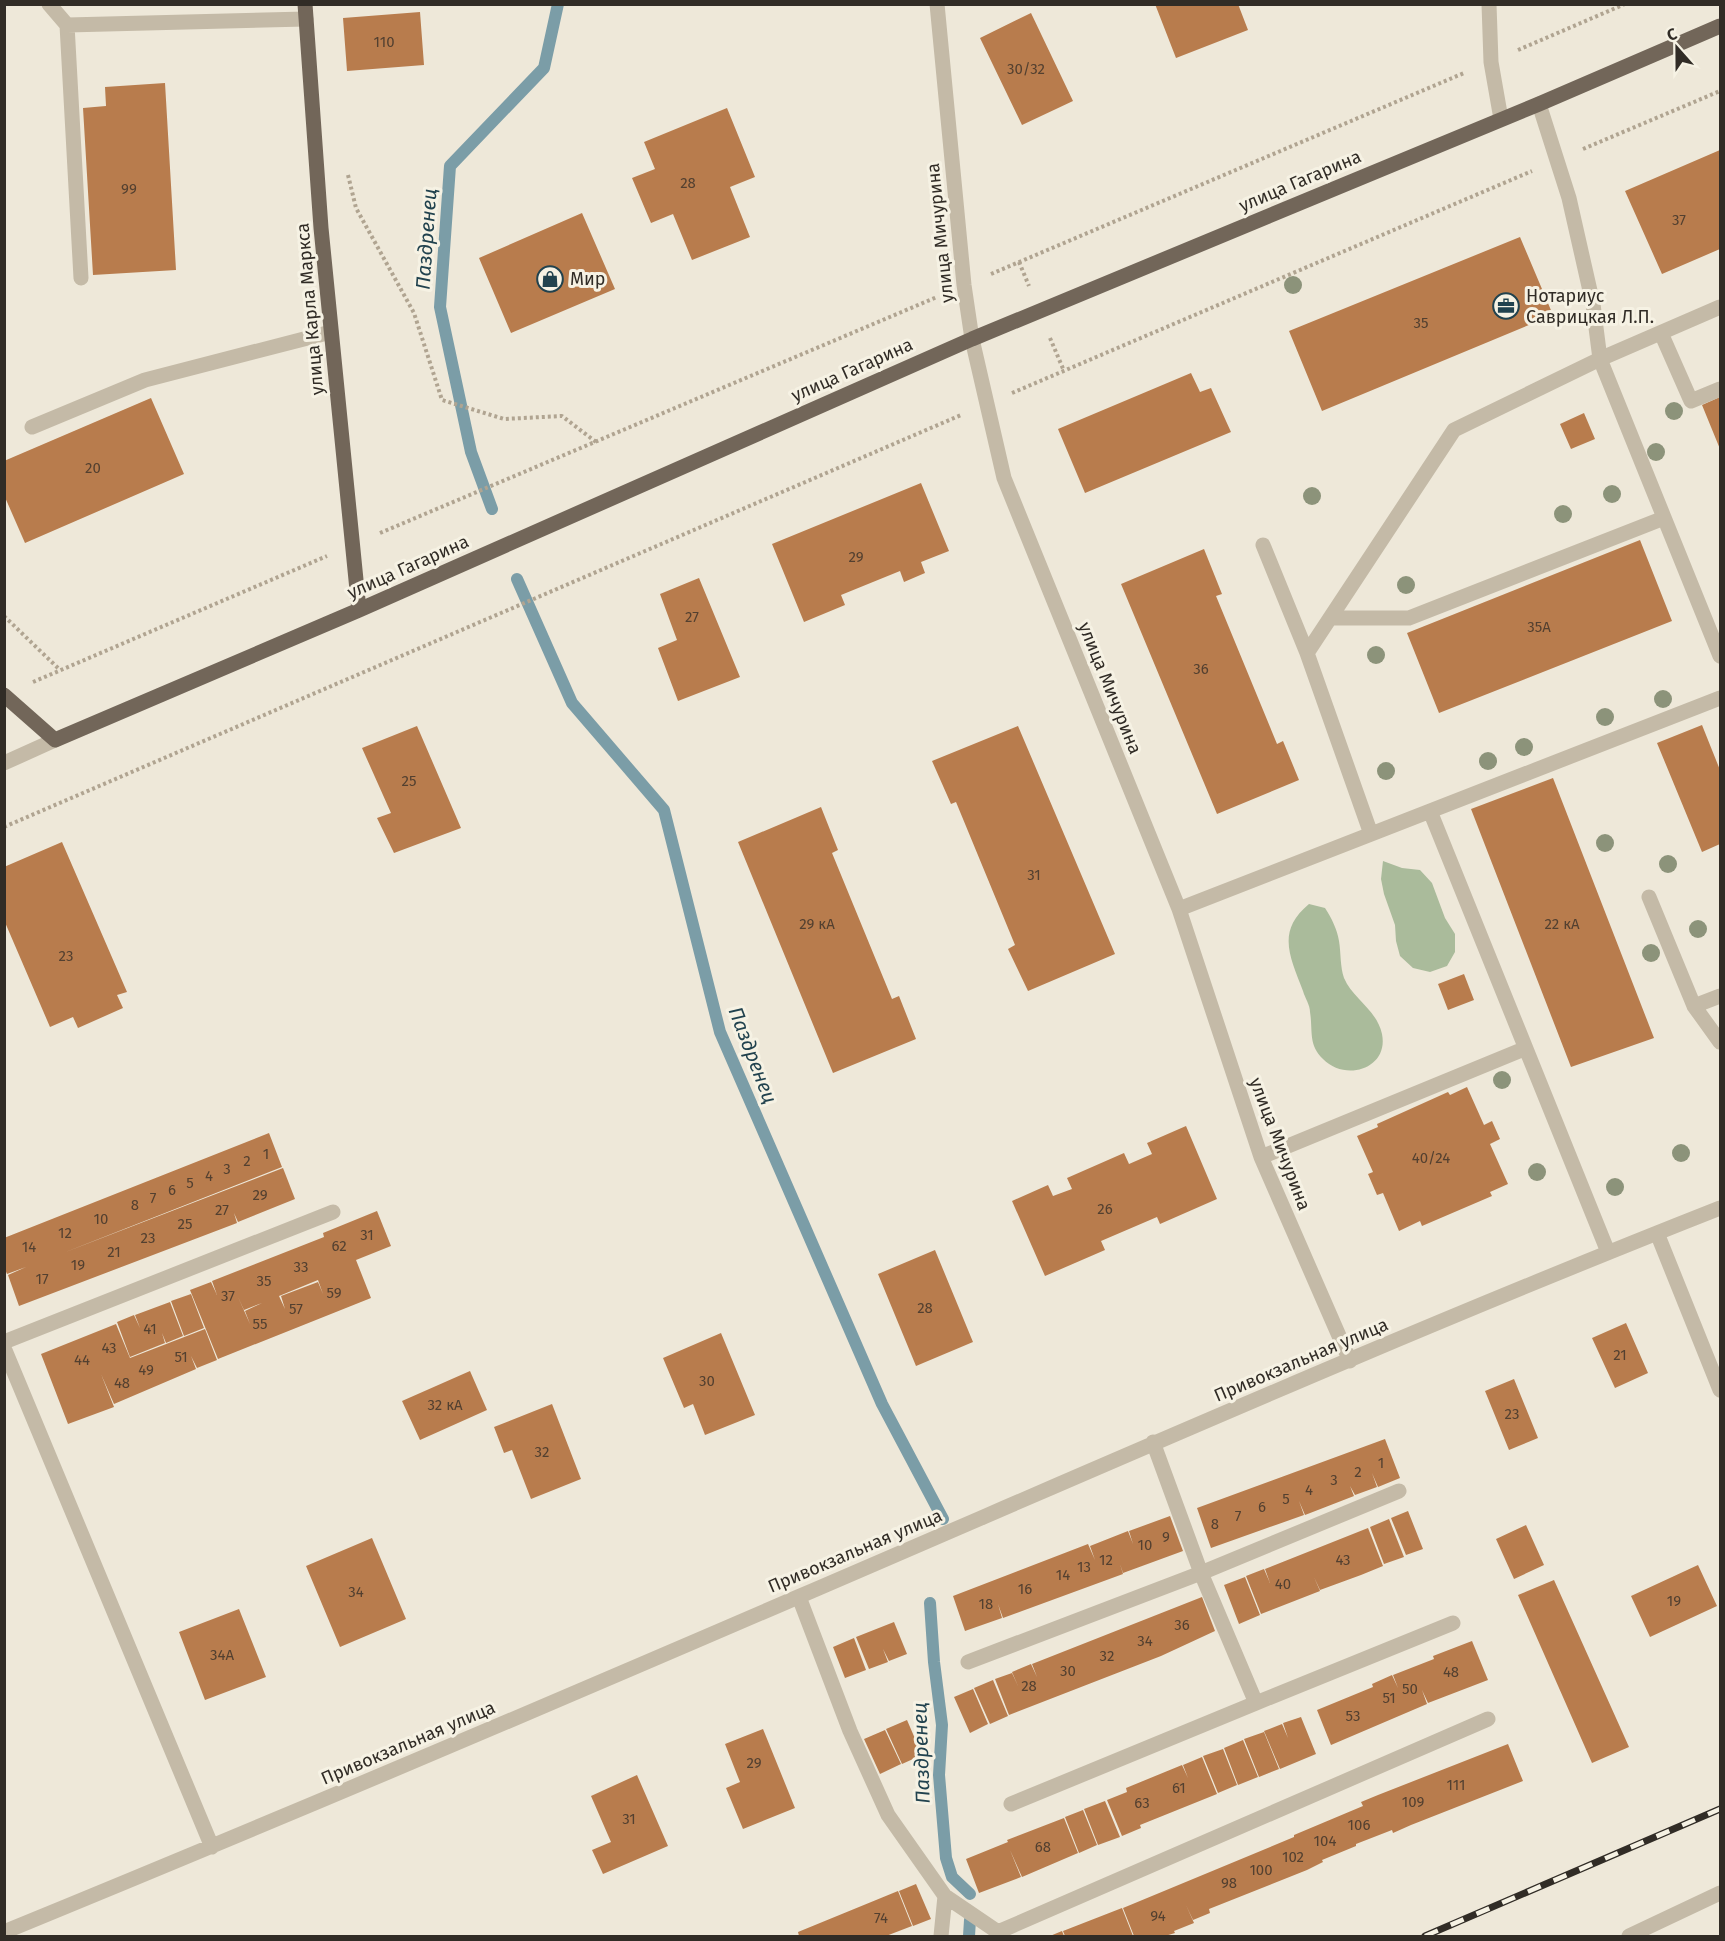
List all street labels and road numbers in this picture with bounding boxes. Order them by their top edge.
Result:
street label: улица Гагарина [1235,145,1365,217]
street label: улица Мичурина [922,162,958,304]
street label: улица Карла Маркса [292,222,328,396]
street label: улица Гагарина [788,333,916,407]
street label: улица Гагарина [344,530,472,604]
street label: улица Мичурина [1073,619,1147,757]
street label: улица Мичурина [1245,1074,1315,1214]
street label: Привокзальная улица [1211,1313,1391,1407]
street label: Привокзальная улица [765,1504,945,1598]
street label: Привокзальная улица [318,1696,498,1790]

